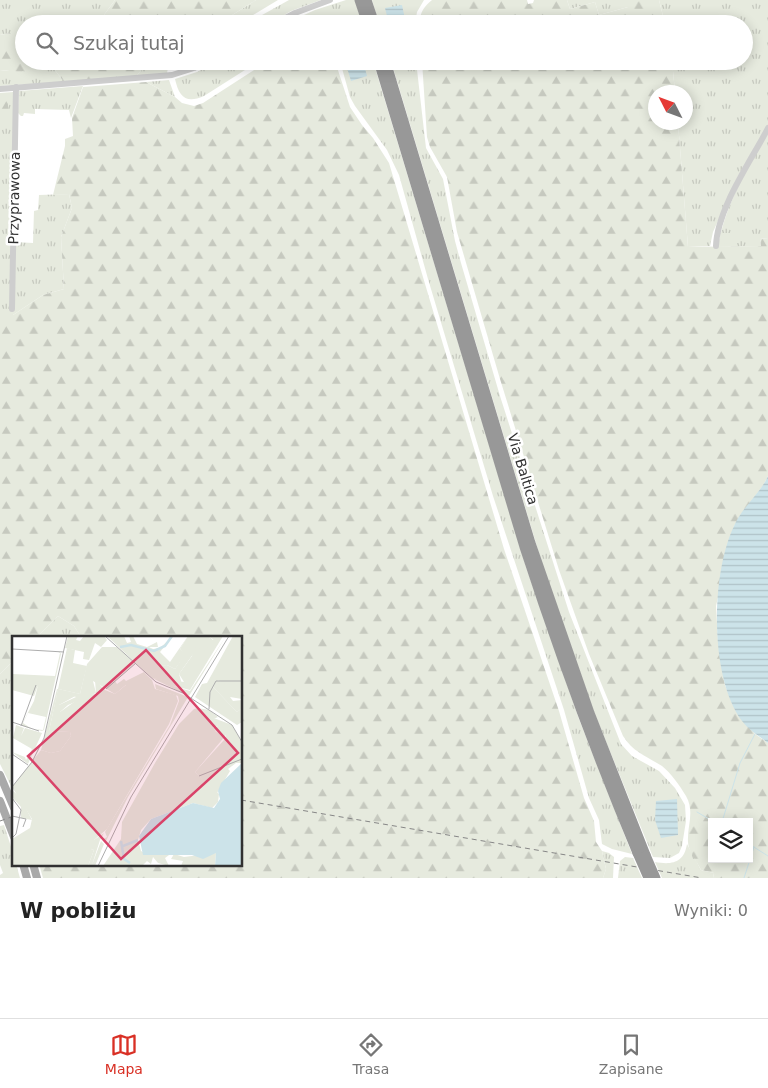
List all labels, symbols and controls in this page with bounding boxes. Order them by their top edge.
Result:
search box [15,15,753,70]
icon: search [33,29,61,57]
text: Szukaj tutaj [73,32,185,54]
north arrow [648,85,693,130]
street label: Przyprawowa [5,151,23,245]
street label: Via Baltica [505,431,541,507]
inset map [12,636,242,866]
map controls [708,818,753,863]
button: layers [708,818,753,863]
text: W pobliżu [20,899,137,923]
text: Wyniki: 0 [674,901,748,920]
tab: Mapa [105,1031,143,1077]
tab: Trasa [353,1031,389,1077]
tab: Zapisane [599,1031,663,1077]

